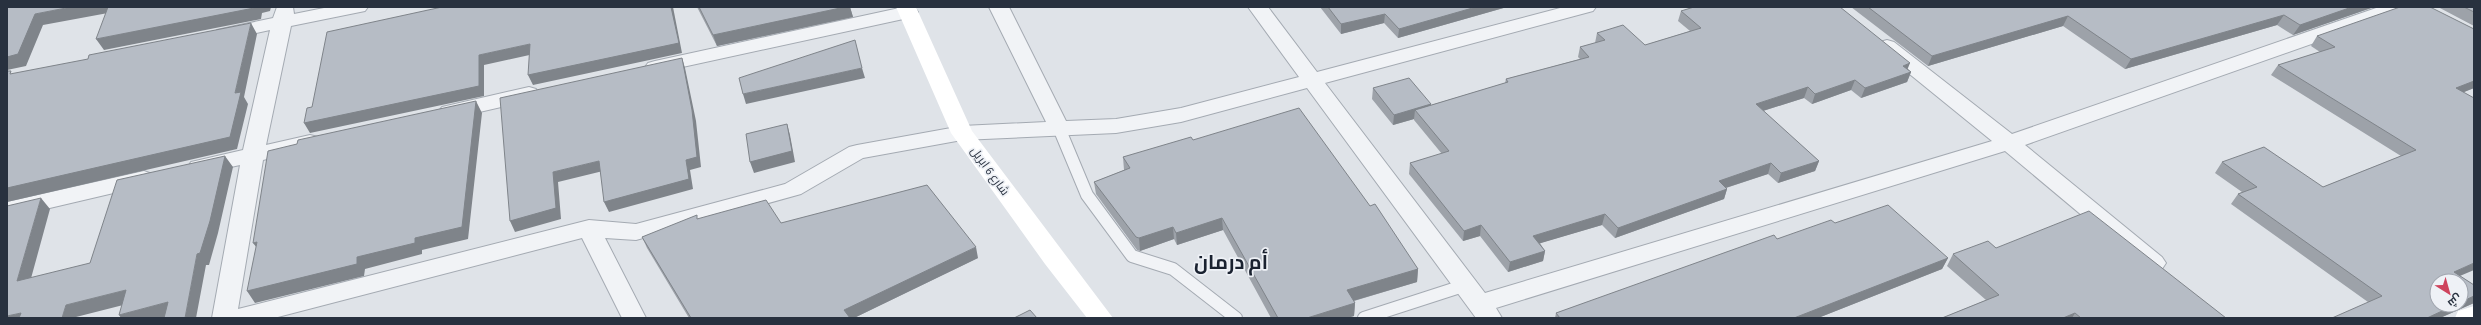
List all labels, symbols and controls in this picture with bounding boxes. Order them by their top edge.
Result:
street label: شارع 6 ابريل [966,143,1013,199]
district label: أم درمان [1194,248,1268,277]
north arrow [2429,273,2469,313]
text: ش [2445,290,2465,311]

